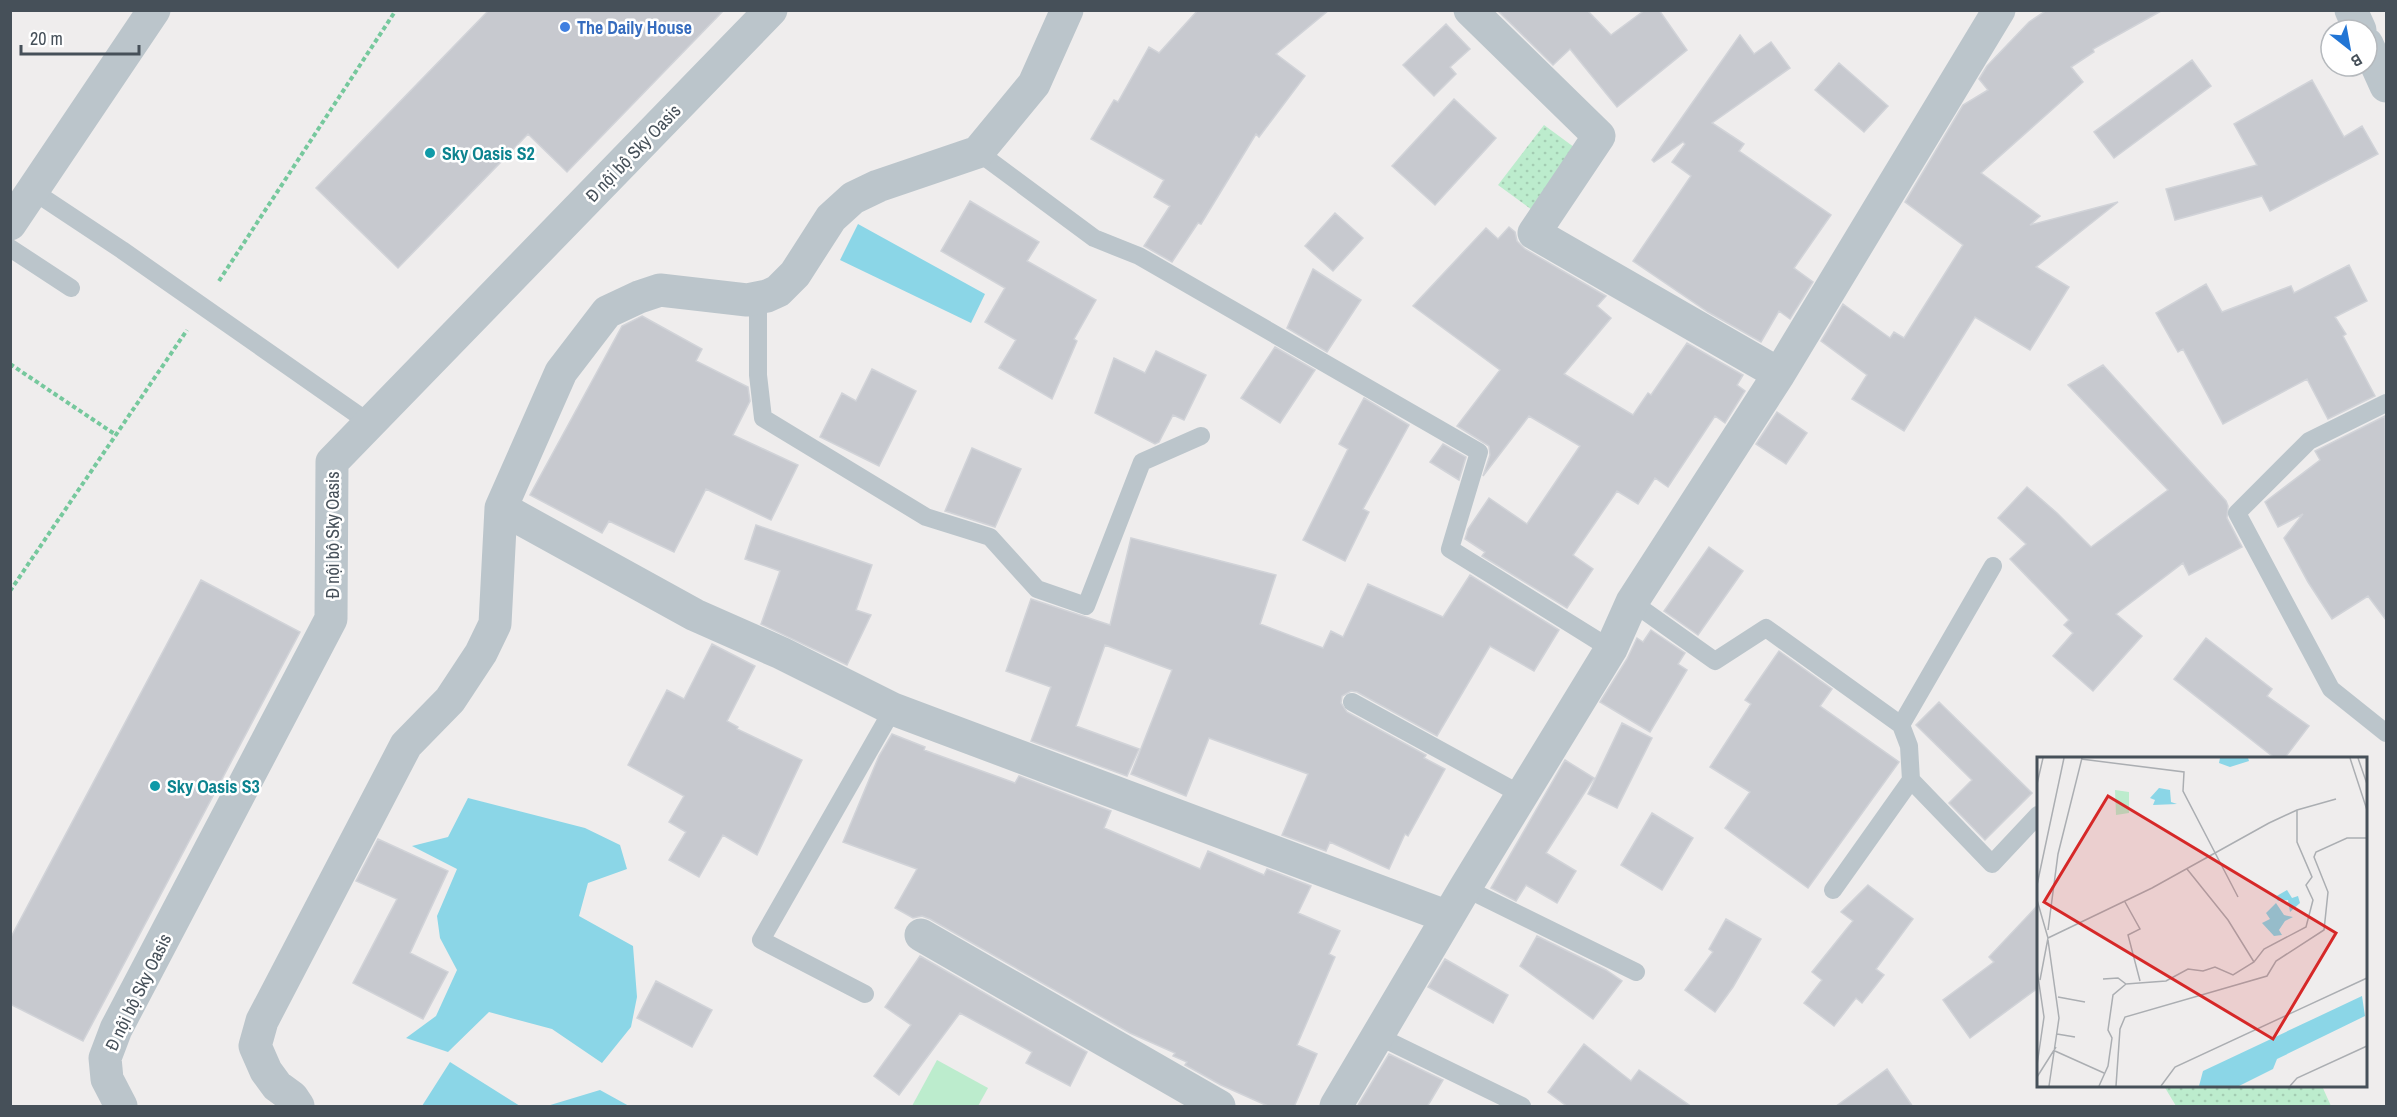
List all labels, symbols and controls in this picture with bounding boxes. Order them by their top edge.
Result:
place label: The Daily House [577,15,692,40]
scale bar [21,18,140,56]
north arrow [2319,18,2379,78]
marker: The Daily House [558,20,572,34]
text: 20 m [30,26,63,51]
text: B [2347,49,2366,73]
street label: Đ nội bộ Sky Oasis [580,99,686,207]
place label: Sky Oasis S2 [442,141,535,166]
marker: Sky Oasis S2 [423,146,437,160]
street label: Đ nội bộ Sky Oasis [320,471,345,599]
inset map [2037,757,2367,1087]
place label: Sky Oasis S3 [167,774,260,799]
marker: Sky Oasis S3 [148,779,162,793]
street label: Đ nội bộ Sky Oasis [99,929,177,1055]

